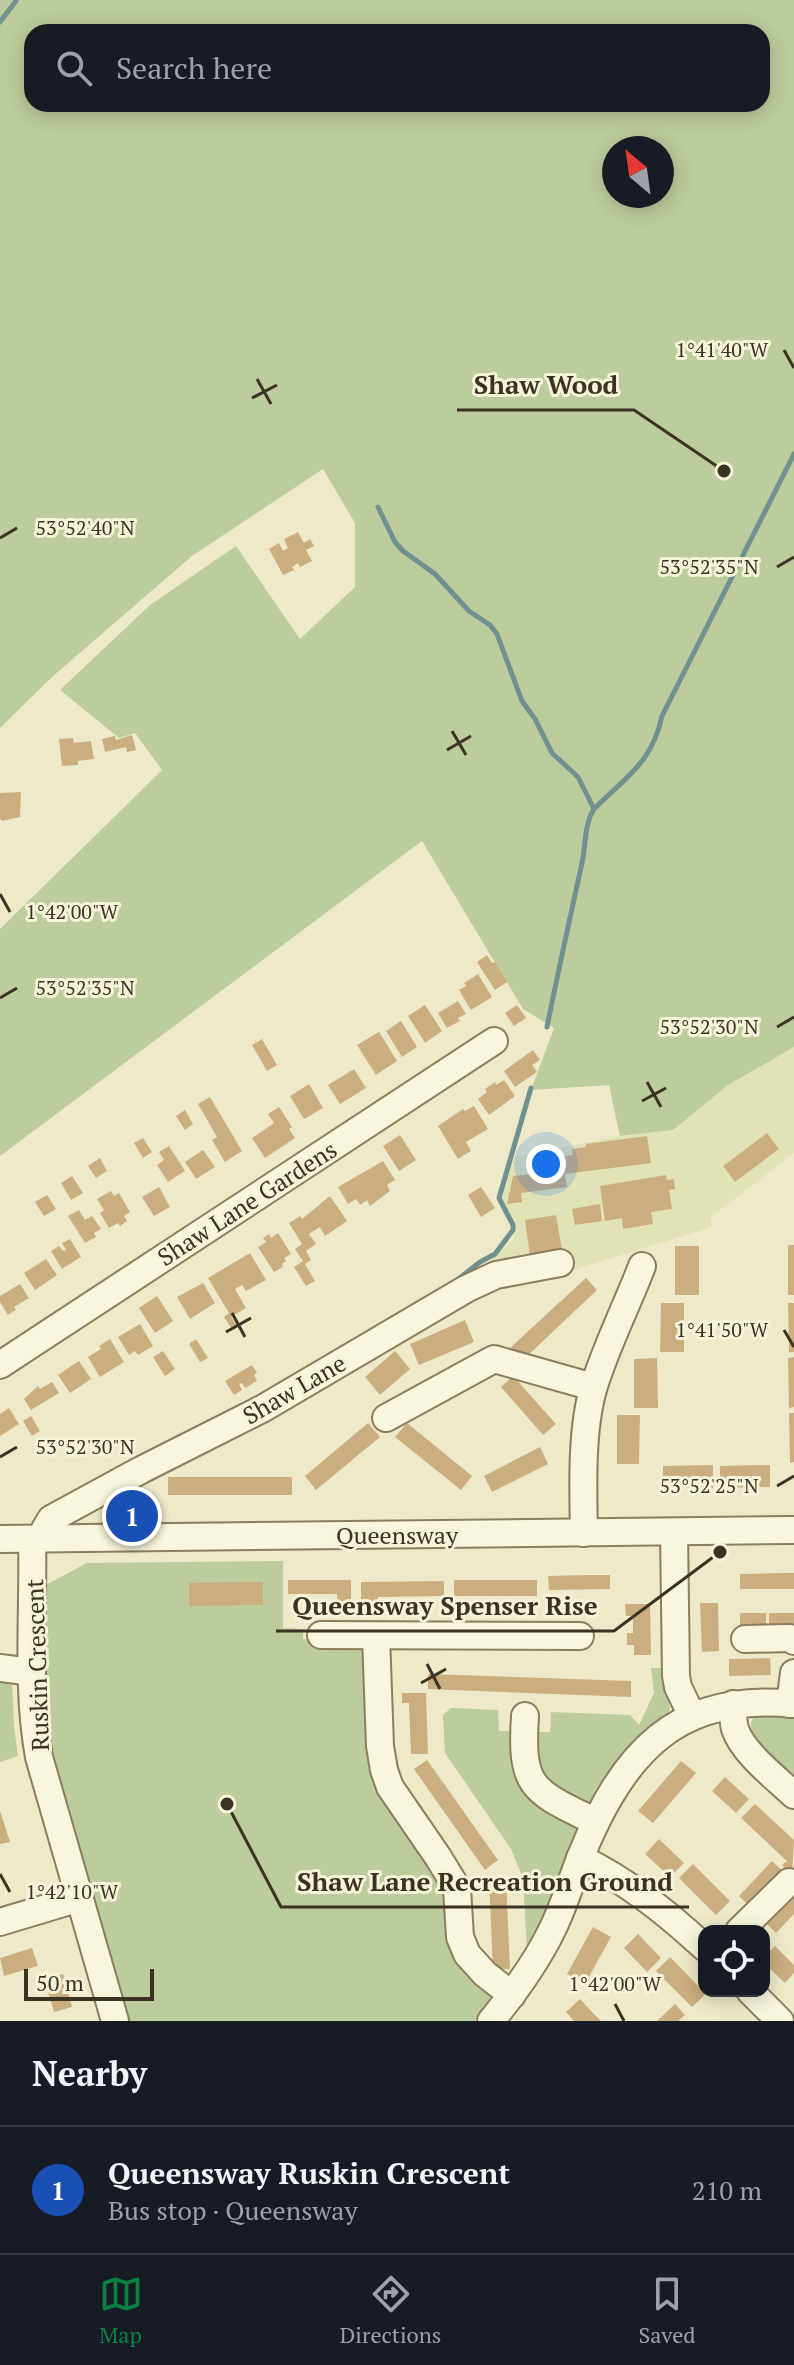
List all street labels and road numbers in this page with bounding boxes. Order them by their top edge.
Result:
street label: Shaw Lane Gardens [151,1133,343,1273]
street label: Shaw Lane [237,1347,351,1431]
street label: Queensway [336,1519,459,1551]
street label: Ruskin Crescent [18,1578,56,1752]

